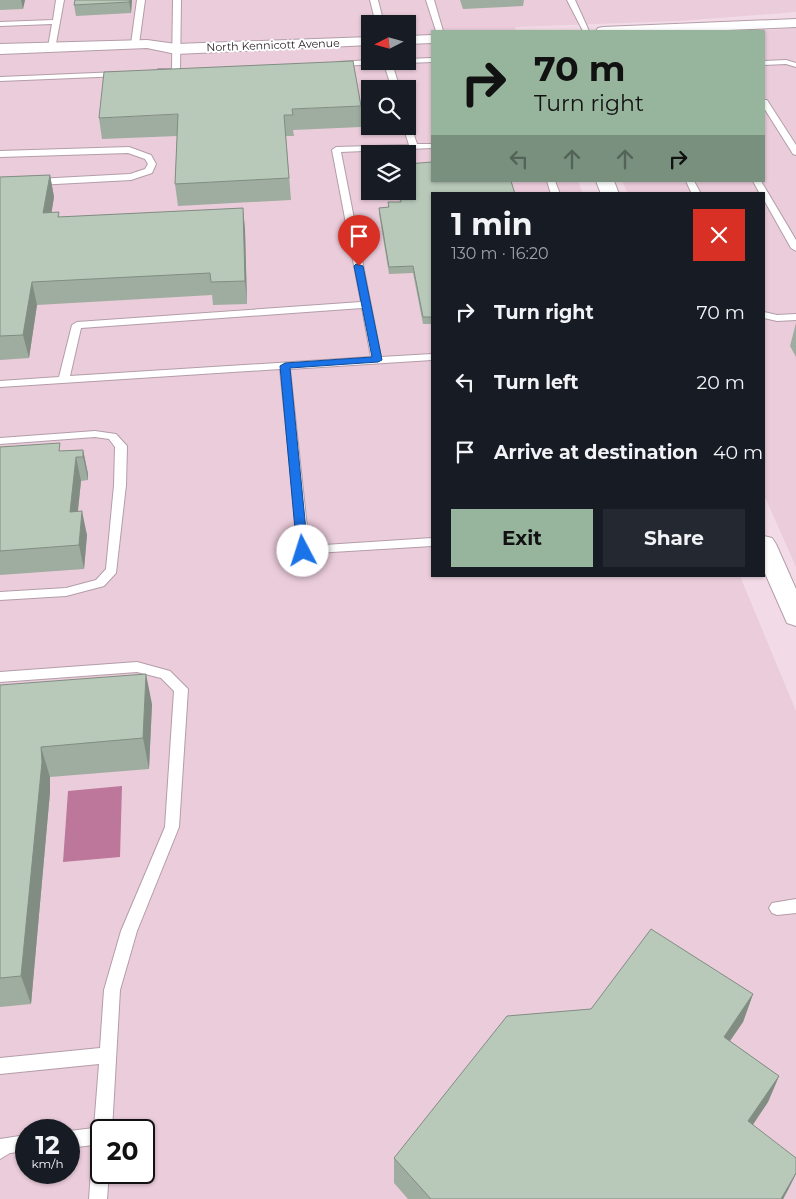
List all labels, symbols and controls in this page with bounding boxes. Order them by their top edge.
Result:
north arrow [361,15,416,70]
map controls [361,15,416,200]
street label: North Kennicott Avenue [206,36,340,54]
text: 70 m [534,47,625,90]
icon: right [451,50,516,115]
button: search [361,80,416,135]
text: Turn right [534,90,644,117]
button: layers [361,145,416,200]
icon: left [505,145,533,173]
icon: ahead [558,145,586,173]
icon: ahead [611,145,639,173]
icon: right [664,145,692,173]
text: 1 min [451,206,532,243]
button: close [693,209,745,261]
pin [338,215,380,266]
icon: arrive [345,222,373,250]
text: 130 m · 16:20 [451,244,549,263]
icon: right [451,298,479,326]
text: Turn right [494,301,594,324]
text: 70 m [696,301,745,324]
icon: left [451,368,479,396]
text: Turn left [494,371,579,394]
text: 20 m [697,371,745,394]
icon: arrive [451,438,479,466]
text: Arrive at destination [494,441,698,464]
text: 40 m [713,441,763,464]
button: Exit [451,509,593,567]
button: Share [603,509,745,567]
position arrow [276,524,328,576]
speed limit sign: 20 [90,1119,155,1184]
text: 12 [35,1130,60,1160]
text: km/h [31,1156,64,1171]

